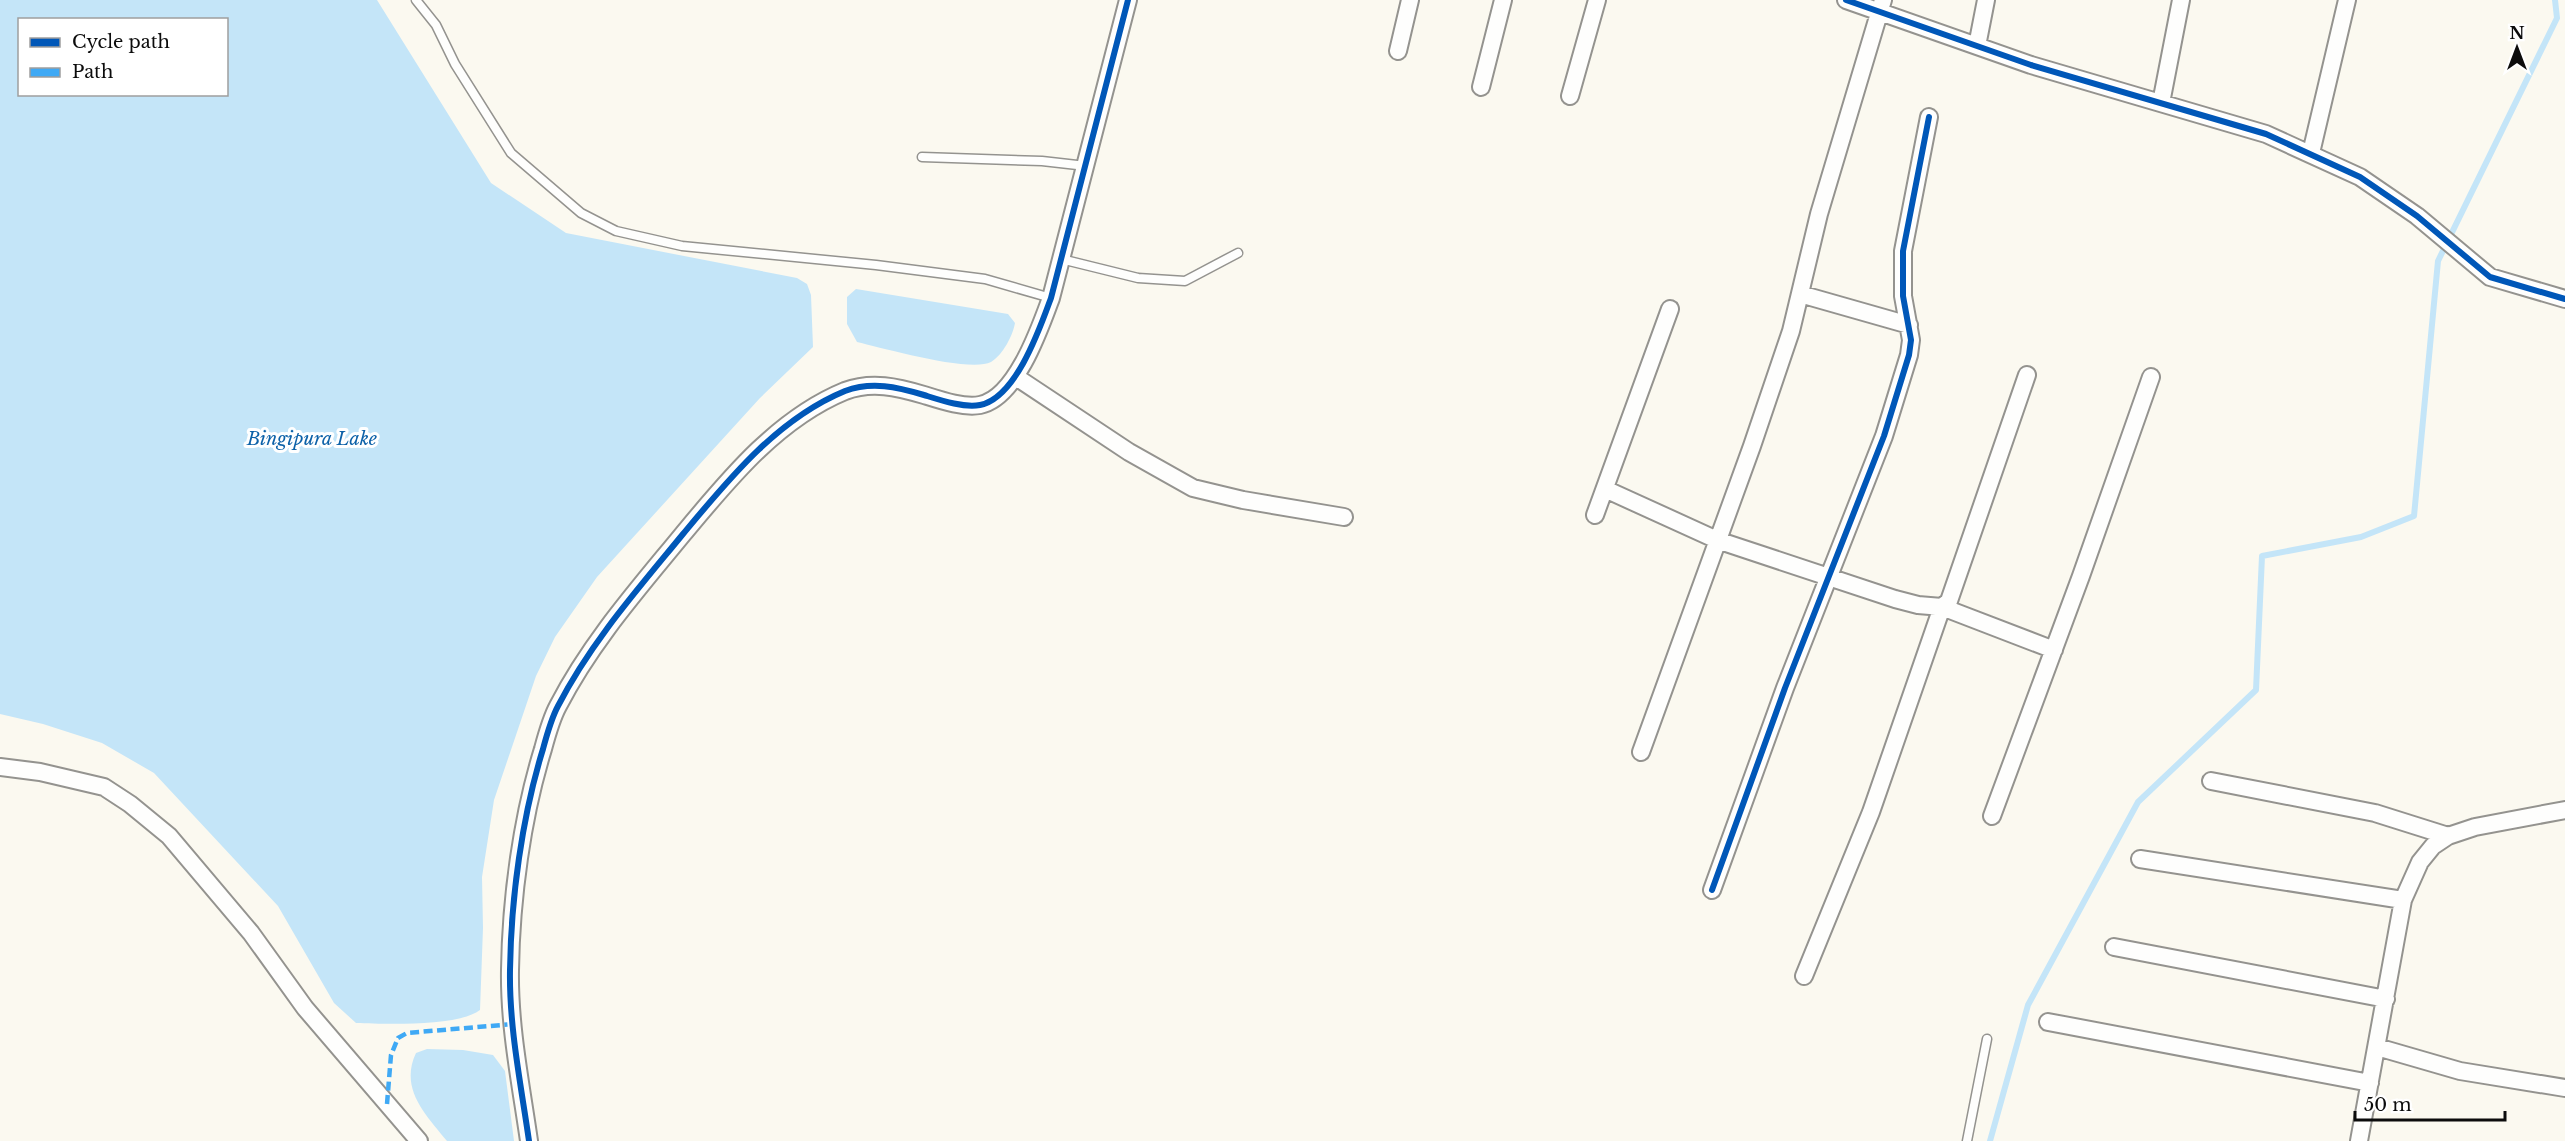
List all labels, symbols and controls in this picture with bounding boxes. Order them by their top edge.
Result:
legend [18,18,228,96]
north arrow [2487,18,2547,78]
text: N [2509,23,2525,43]
text: Cycle path [72,31,170,53]
text: Path [72,61,113,83]
water label: Bingipura Lake [246,428,377,450]
scale bar [2355,1084,2505,1122]
text: 50 m [2364,1094,2412,1116]

